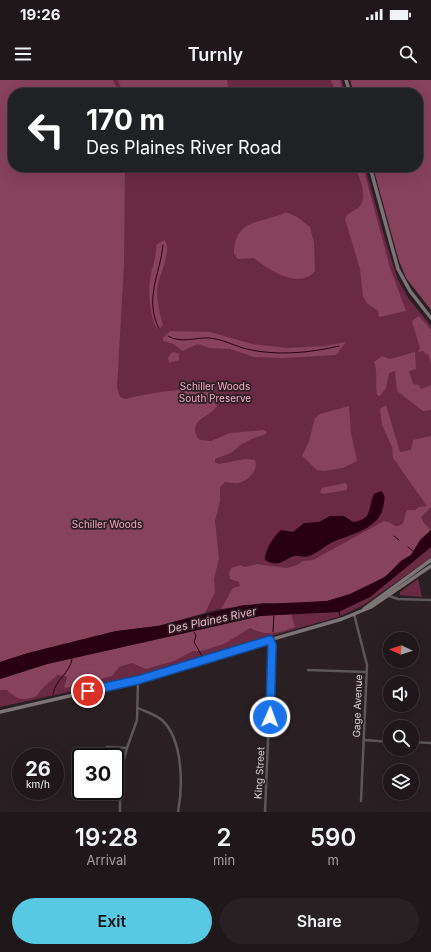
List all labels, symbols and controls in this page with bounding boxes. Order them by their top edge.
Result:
text: 19:26 [20,5,60,24]
icon: menu [12,43,34,65]
icon: search [397,43,419,65]
text: Turnly [188,44,243,65]
text: 170 m [86,103,165,137]
icon: left [20,104,72,156]
text: Des Plaines River Road [86,137,282,158]
park label: Schiller Woods South Preserve [179,380,251,404]
park label: Schiller Woods [72,518,142,530]
water label: Des Plaines River [166,604,258,636]
north arrow [383,632,419,668]
map controls [383,632,419,800]
pin [71,674,105,708]
street label: Gage Avenue [350,674,364,738]
button: sound [383,676,419,712]
icon: arrive [77,680,99,702]
position arrow [249,696,291,738]
button: search [383,720,419,756]
street label: King Street [252,746,266,799]
speed limit sign: 30 [72,748,124,800]
text: 26 [25,757,51,781]
button: layers [383,764,419,800]
text: km/h [26,778,50,790]
text: 19:28 [75,823,138,852]
text: 2 [217,823,232,852]
text: 590 [310,823,356,852]
text: Arrival [86,852,126,868]
text: min [213,852,235,868]
text: m [327,852,339,868]
button: Exit [12,898,212,944]
button: Share [220,898,419,944]

